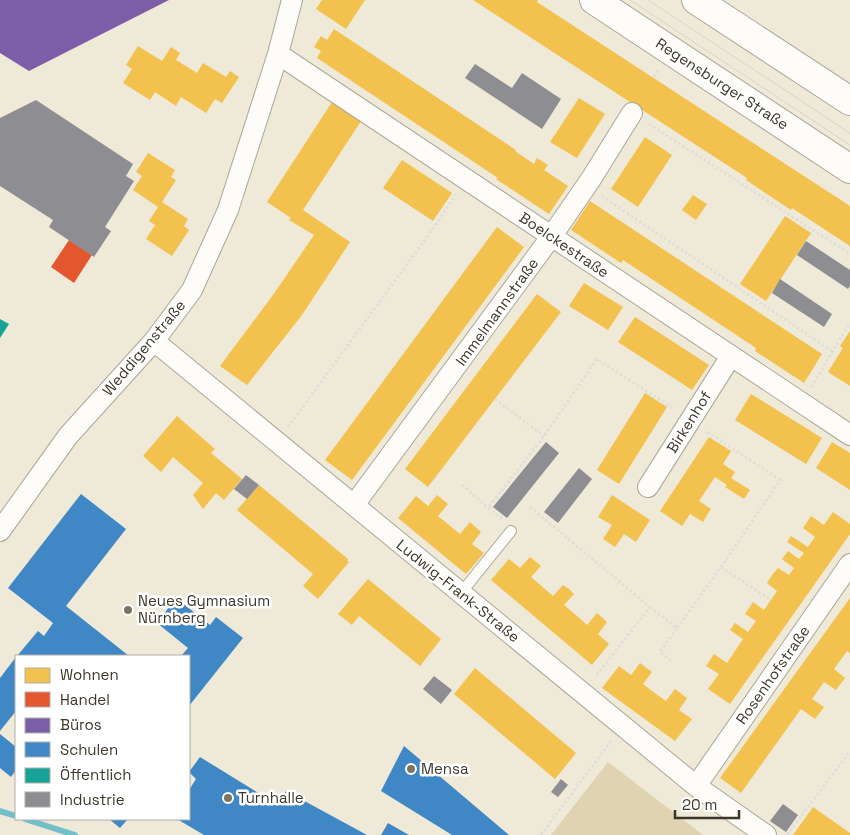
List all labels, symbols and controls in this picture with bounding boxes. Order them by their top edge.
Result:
street label: Regensburger Straße [652,34,792,134]
street label: Boelckestraße [516,208,613,282]
street label: Immelmannstraße [451,254,542,369]
street label: Weddigenstraße [98,296,189,400]
street label: Birkenhof [662,387,715,456]
street label: Ludwig-Frank-Straße [393,535,524,646]
place label: Neues Gymnasium Nürnberg [138,591,270,627]
marker: Neues Gymnasium Nürnberg [122,604,134,616]
street label: Rosenhofstraße [731,622,814,728]
legend [15,655,190,820]
text: Wohnen [60,665,119,684]
text: Handel [60,690,110,709]
text: Büros [60,715,102,734]
text: Schulen [60,740,118,759]
place label: Mensa [421,759,469,778]
marker: Mensa [405,763,417,775]
text: Öffentlich [60,765,131,784]
place label: Turnhalle [238,788,304,807]
scale bar [675,788,739,820]
text: Industrie [60,790,125,809]
marker: Turnhalle [222,792,234,804]
text: 20 m [682,795,717,814]

